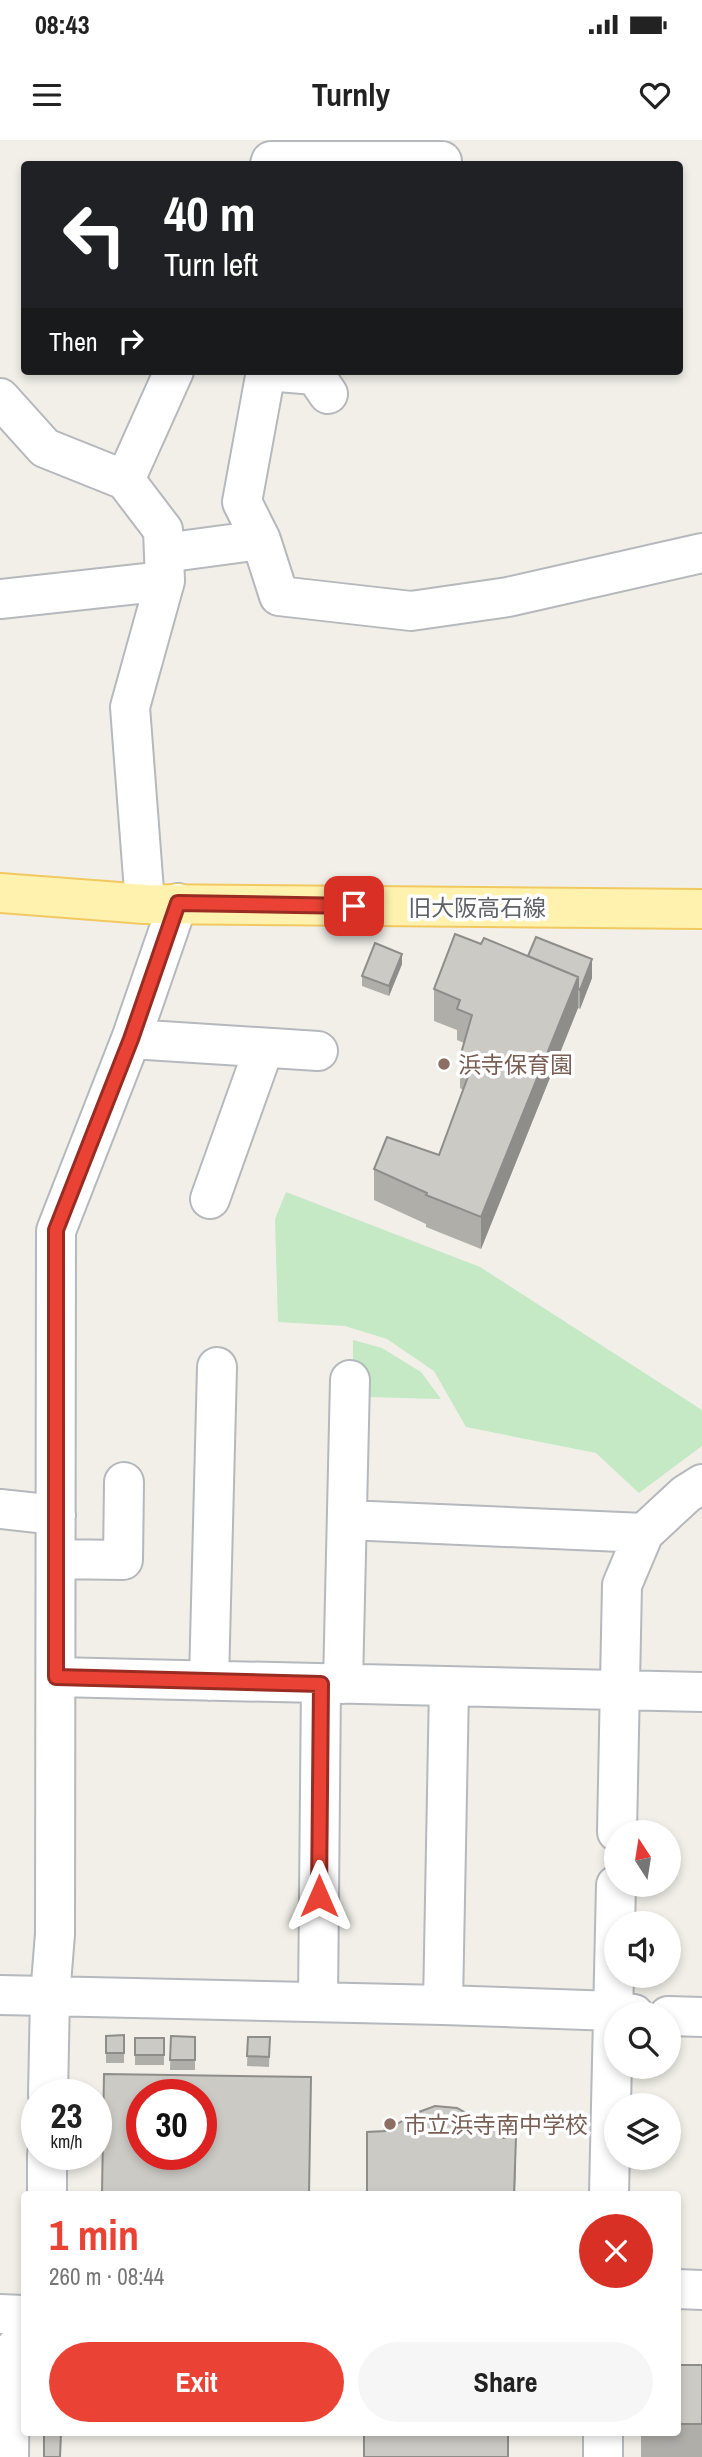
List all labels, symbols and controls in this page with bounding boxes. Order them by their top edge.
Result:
text: 08:43 [35,7,90,42]
text: Turnly [312,73,390,116]
icon: menu [28,76,66,114]
icon: heart [636,76,674,114]
text: 40 m [164,180,256,246]
icon: left [49,189,140,280]
text: Turn left [164,243,258,286]
icon: right [112,322,150,360]
text: Then [49,324,98,359]
pin [324,876,384,936]
icon: arrive [335,887,373,925]
street label: 旧大阪高石線 [408,892,546,923]
place label: 浜寺保育園 [458,1049,573,1080]
marker: 浜寺保育園 [436,1056,452,1072]
north arrow [604,1820,681,1897]
map controls [604,1820,681,2170]
position arrow [282,1859,356,1933]
button: sound [604,1911,681,1988]
button: search [604,2002,681,2079]
speed limit sign: 30 [126,2079,217,2170]
text: 23 [51,2092,82,2139]
button: layers [604,2093,681,2170]
place label: 市立浜寺南中学校 [404,2109,588,2140]
marker: 市立浜寺南中学校 [382,2116,398,2132]
text: km/h [51,2129,83,2154]
text: 1 min [49,2207,139,2263]
button: close [579,2214,653,2288]
text: 260 m · 08:44 [49,2261,164,2292]
button: Exit [49,2342,344,2422]
button: Share [358,2342,653,2422]

